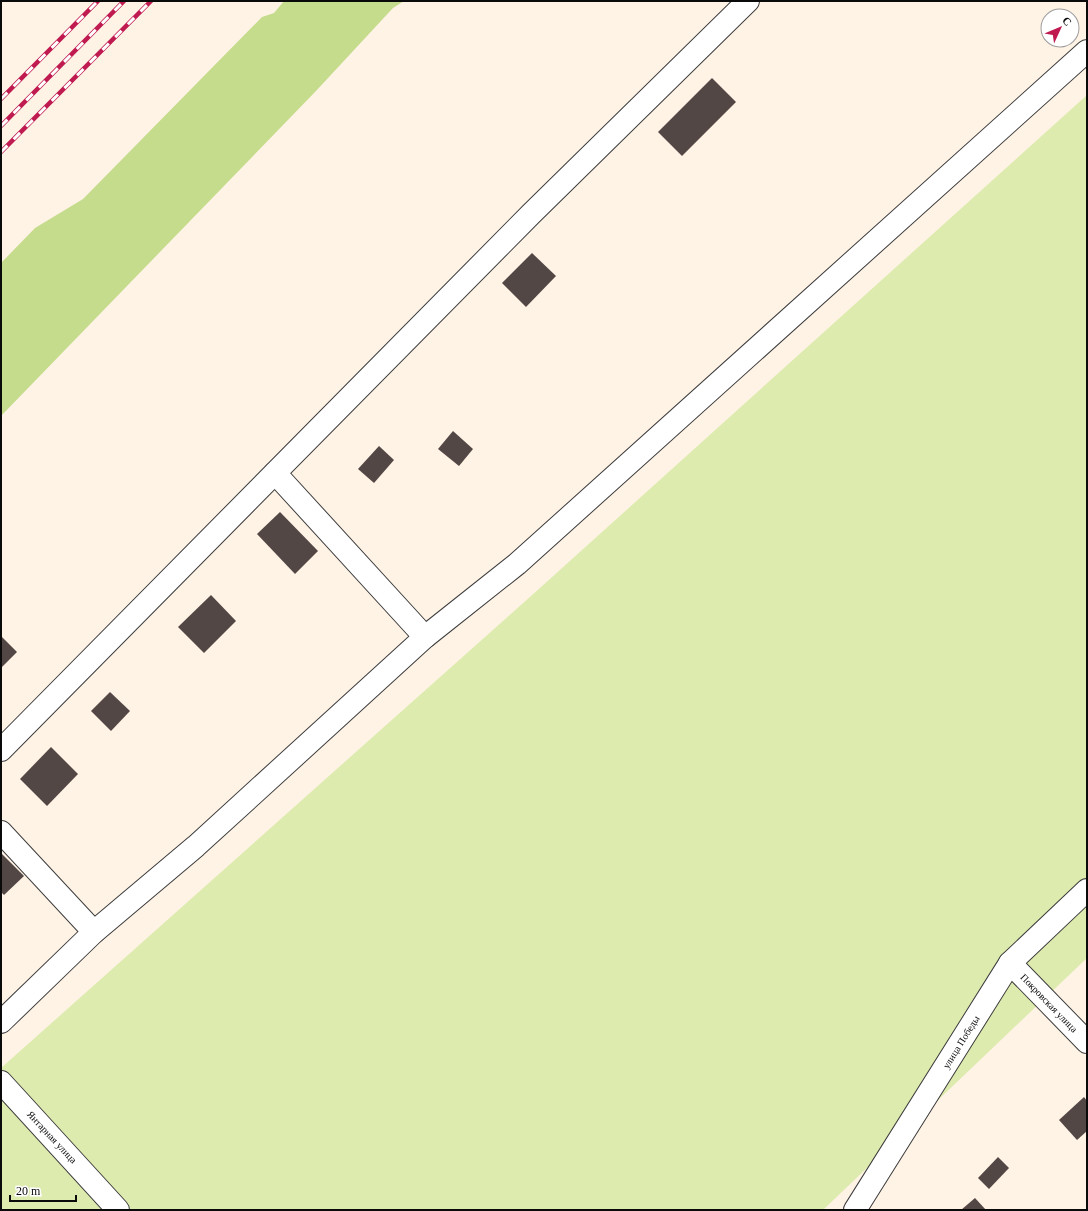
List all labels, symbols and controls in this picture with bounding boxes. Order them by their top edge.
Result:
north arrow [1040,8,1080,48]
text: С [1060,14,1074,28]
street label: Покровская улица [1018,971,1080,1035]
street label: улица Победы [940,1013,982,1071]
street label: Янтарная улица [25,1109,79,1166]
scale bar [10,1177,76,1203]
text: 20 m [16,1184,41,1198]

